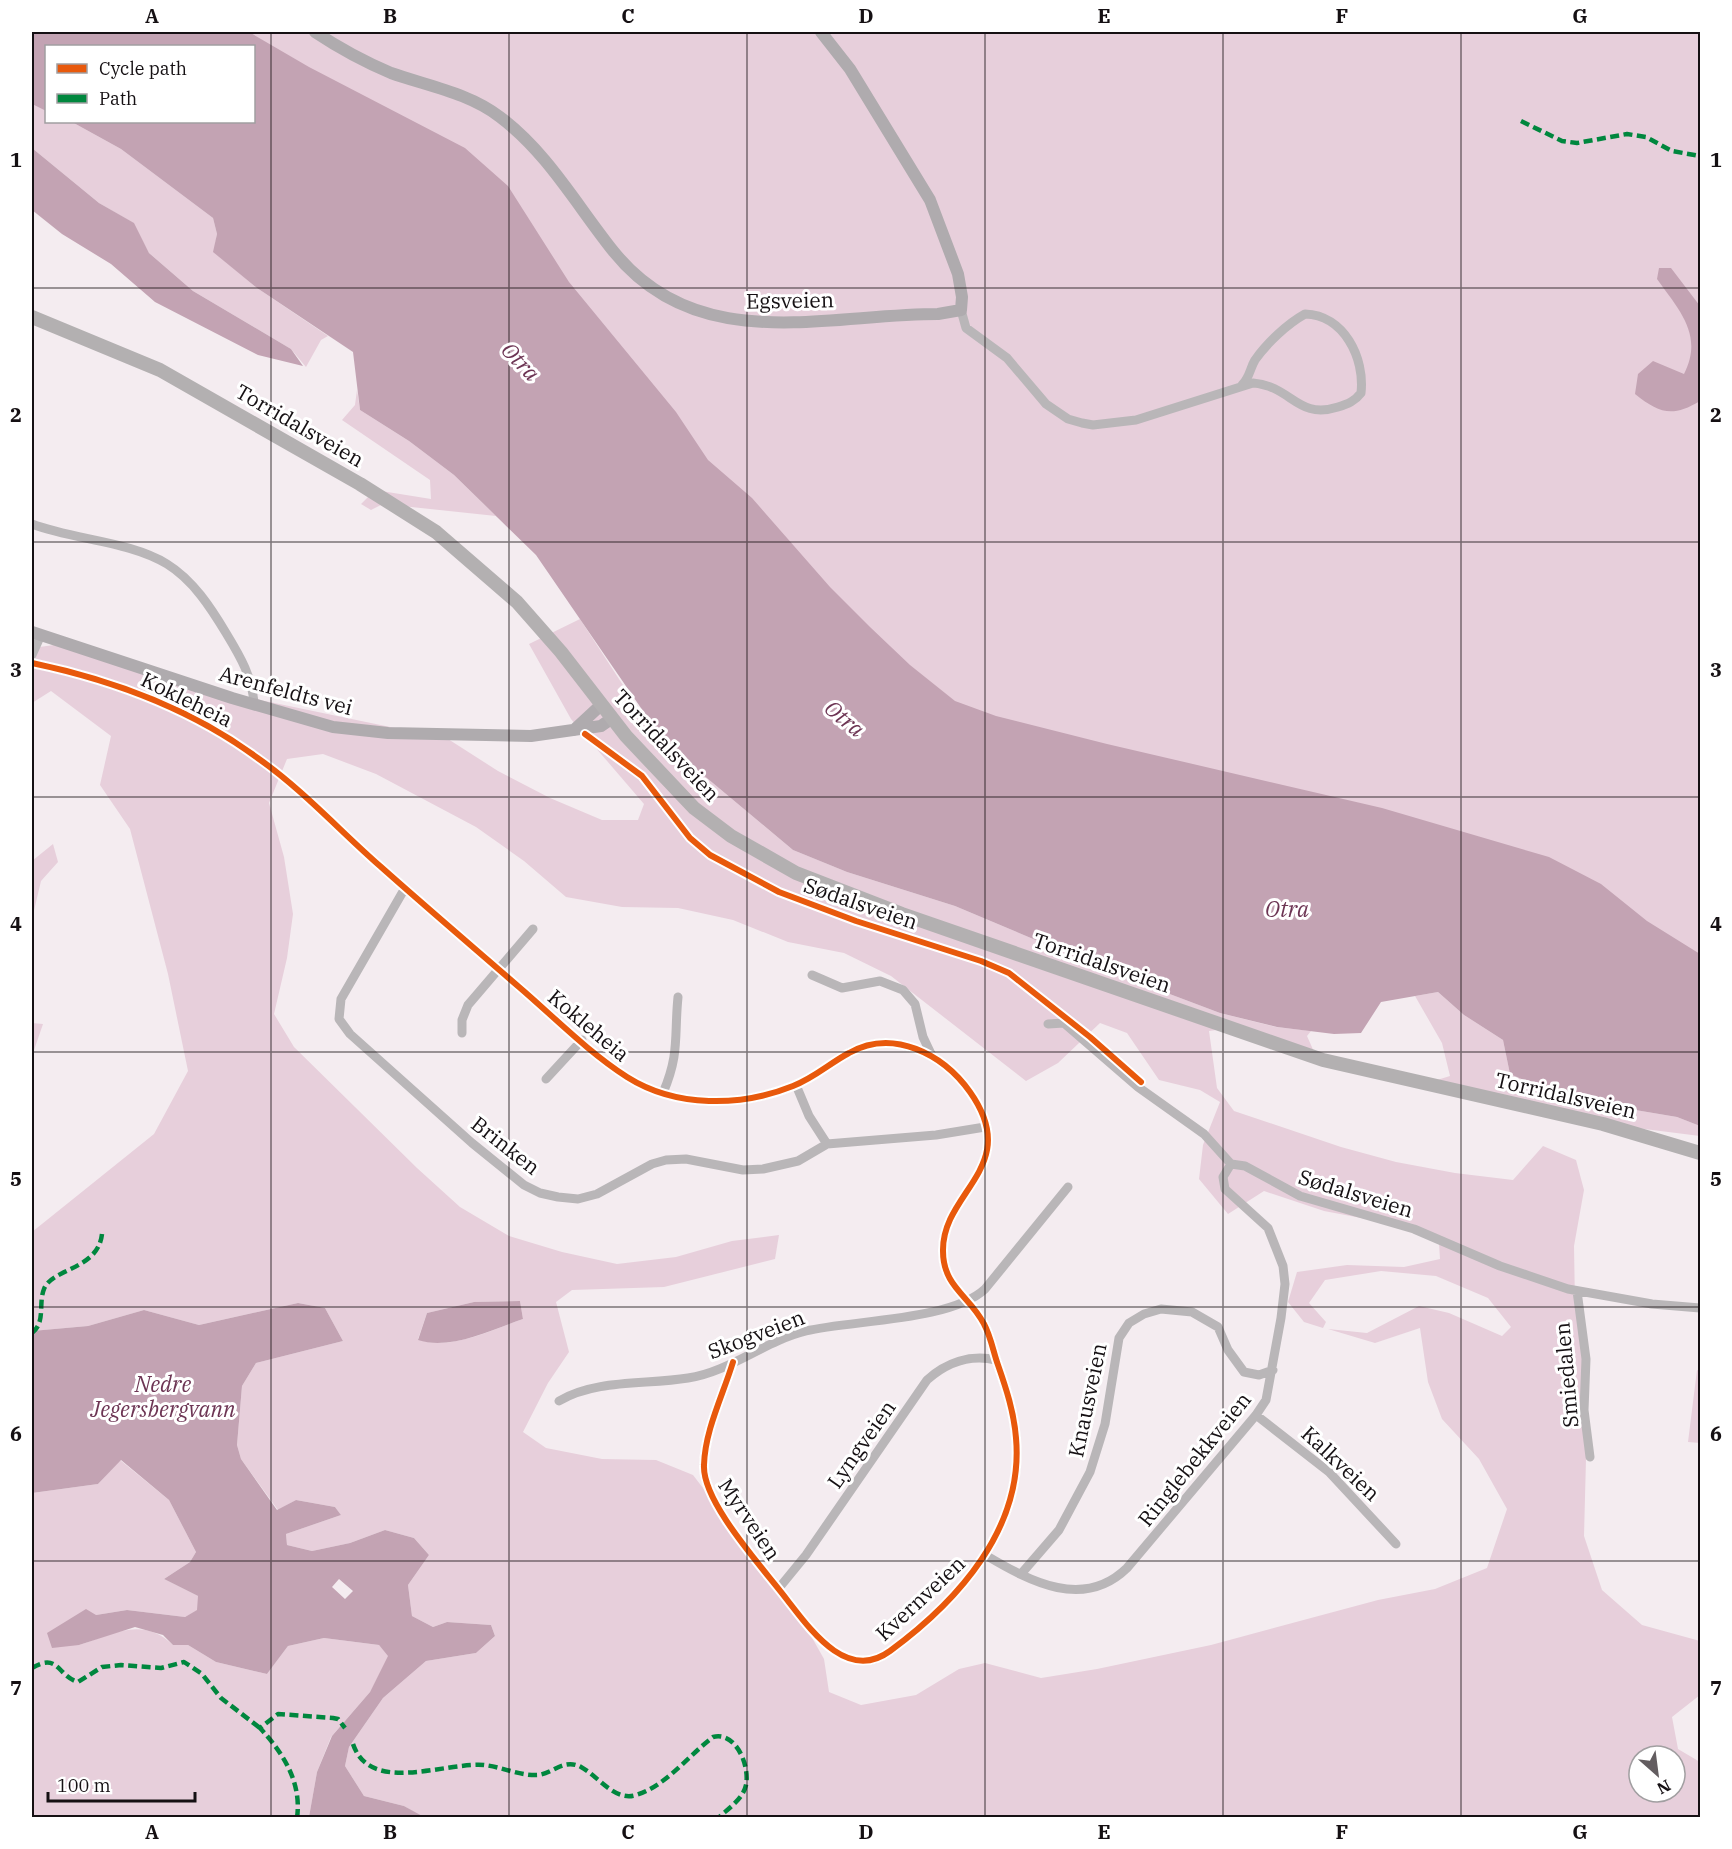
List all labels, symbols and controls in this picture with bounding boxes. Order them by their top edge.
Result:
text: A [145,2,159,29]
text: B [383,2,397,29]
text: C [621,2,635,29]
text: D [858,2,874,29]
text: E [1097,2,1111,29]
text: F [1336,2,1348,29]
text: G [1572,2,1588,29]
legend [45,45,255,123]
text: Cycle path [99,57,187,80]
text: Path [99,87,137,110]
text: 1 [10,146,22,173]
text: 1 [1710,146,1722,173]
street label: Egsveien [746,285,834,315]
water label: Otra [495,335,547,387]
street label: Torridalsveien [231,377,369,473]
text: 2 [10,401,22,428]
text: 2 [1710,401,1722,428]
text: 3 [10,656,22,683]
text: 3 [1710,656,1722,683]
street label: Arenfeldts vei [216,659,356,721]
street label: Kokleheia [137,665,237,733]
street label: Torridalsveien [608,683,726,807]
water label: Otra [819,693,871,743]
street label: Sødalsveien [800,870,922,936]
water label: Otra [1265,894,1309,923]
text: 4 [10,910,22,937]
text: 4 [1710,910,1722,937]
street label: Torridalsveien [1029,925,1175,999]
street label: Kokleheia [542,983,636,1067]
street label: Torridalsveien [1493,1065,1639,1125]
street label: Brinken [466,1109,546,1181]
street label: Sødalsveien [1295,1162,1417,1224]
text: 5 [10,1165,22,1192]
text: 5 [1710,1165,1722,1192]
street label: Skogveien [704,1303,808,1365]
street label: Smiedalen [1547,1321,1585,1429]
street label: Knausveien [1061,1340,1113,1460]
water label: Nedre Jegersbergvann [90,1369,236,1423]
street label: Ringlebekkveien [1131,1386,1257,1532]
street label: Lyngveien [820,1394,902,1494]
street label: Kalkveien [1296,1419,1386,1507]
text: 6 [10,1420,22,1447]
text: 6 [1710,1420,1722,1447]
street label: Myrveien [712,1473,788,1565]
street label: Kvernveien [869,1549,971,1647]
text: 7 [10,1674,22,1701]
text: 7 [1710,1674,1722,1701]
north arrow [1627,1744,1687,1804]
scale bar [48,1765,195,1803]
text: 100 m [57,1774,111,1797]
text: N [1654,1775,1674,1799]
text: A [145,1818,159,1845]
text: B [383,1818,397,1845]
text: C [621,1818,635,1845]
text: D [858,1818,874,1845]
text: E [1097,1818,1111,1845]
text: F [1336,1818,1348,1845]
text: G [1572,1818,1588,1845]

